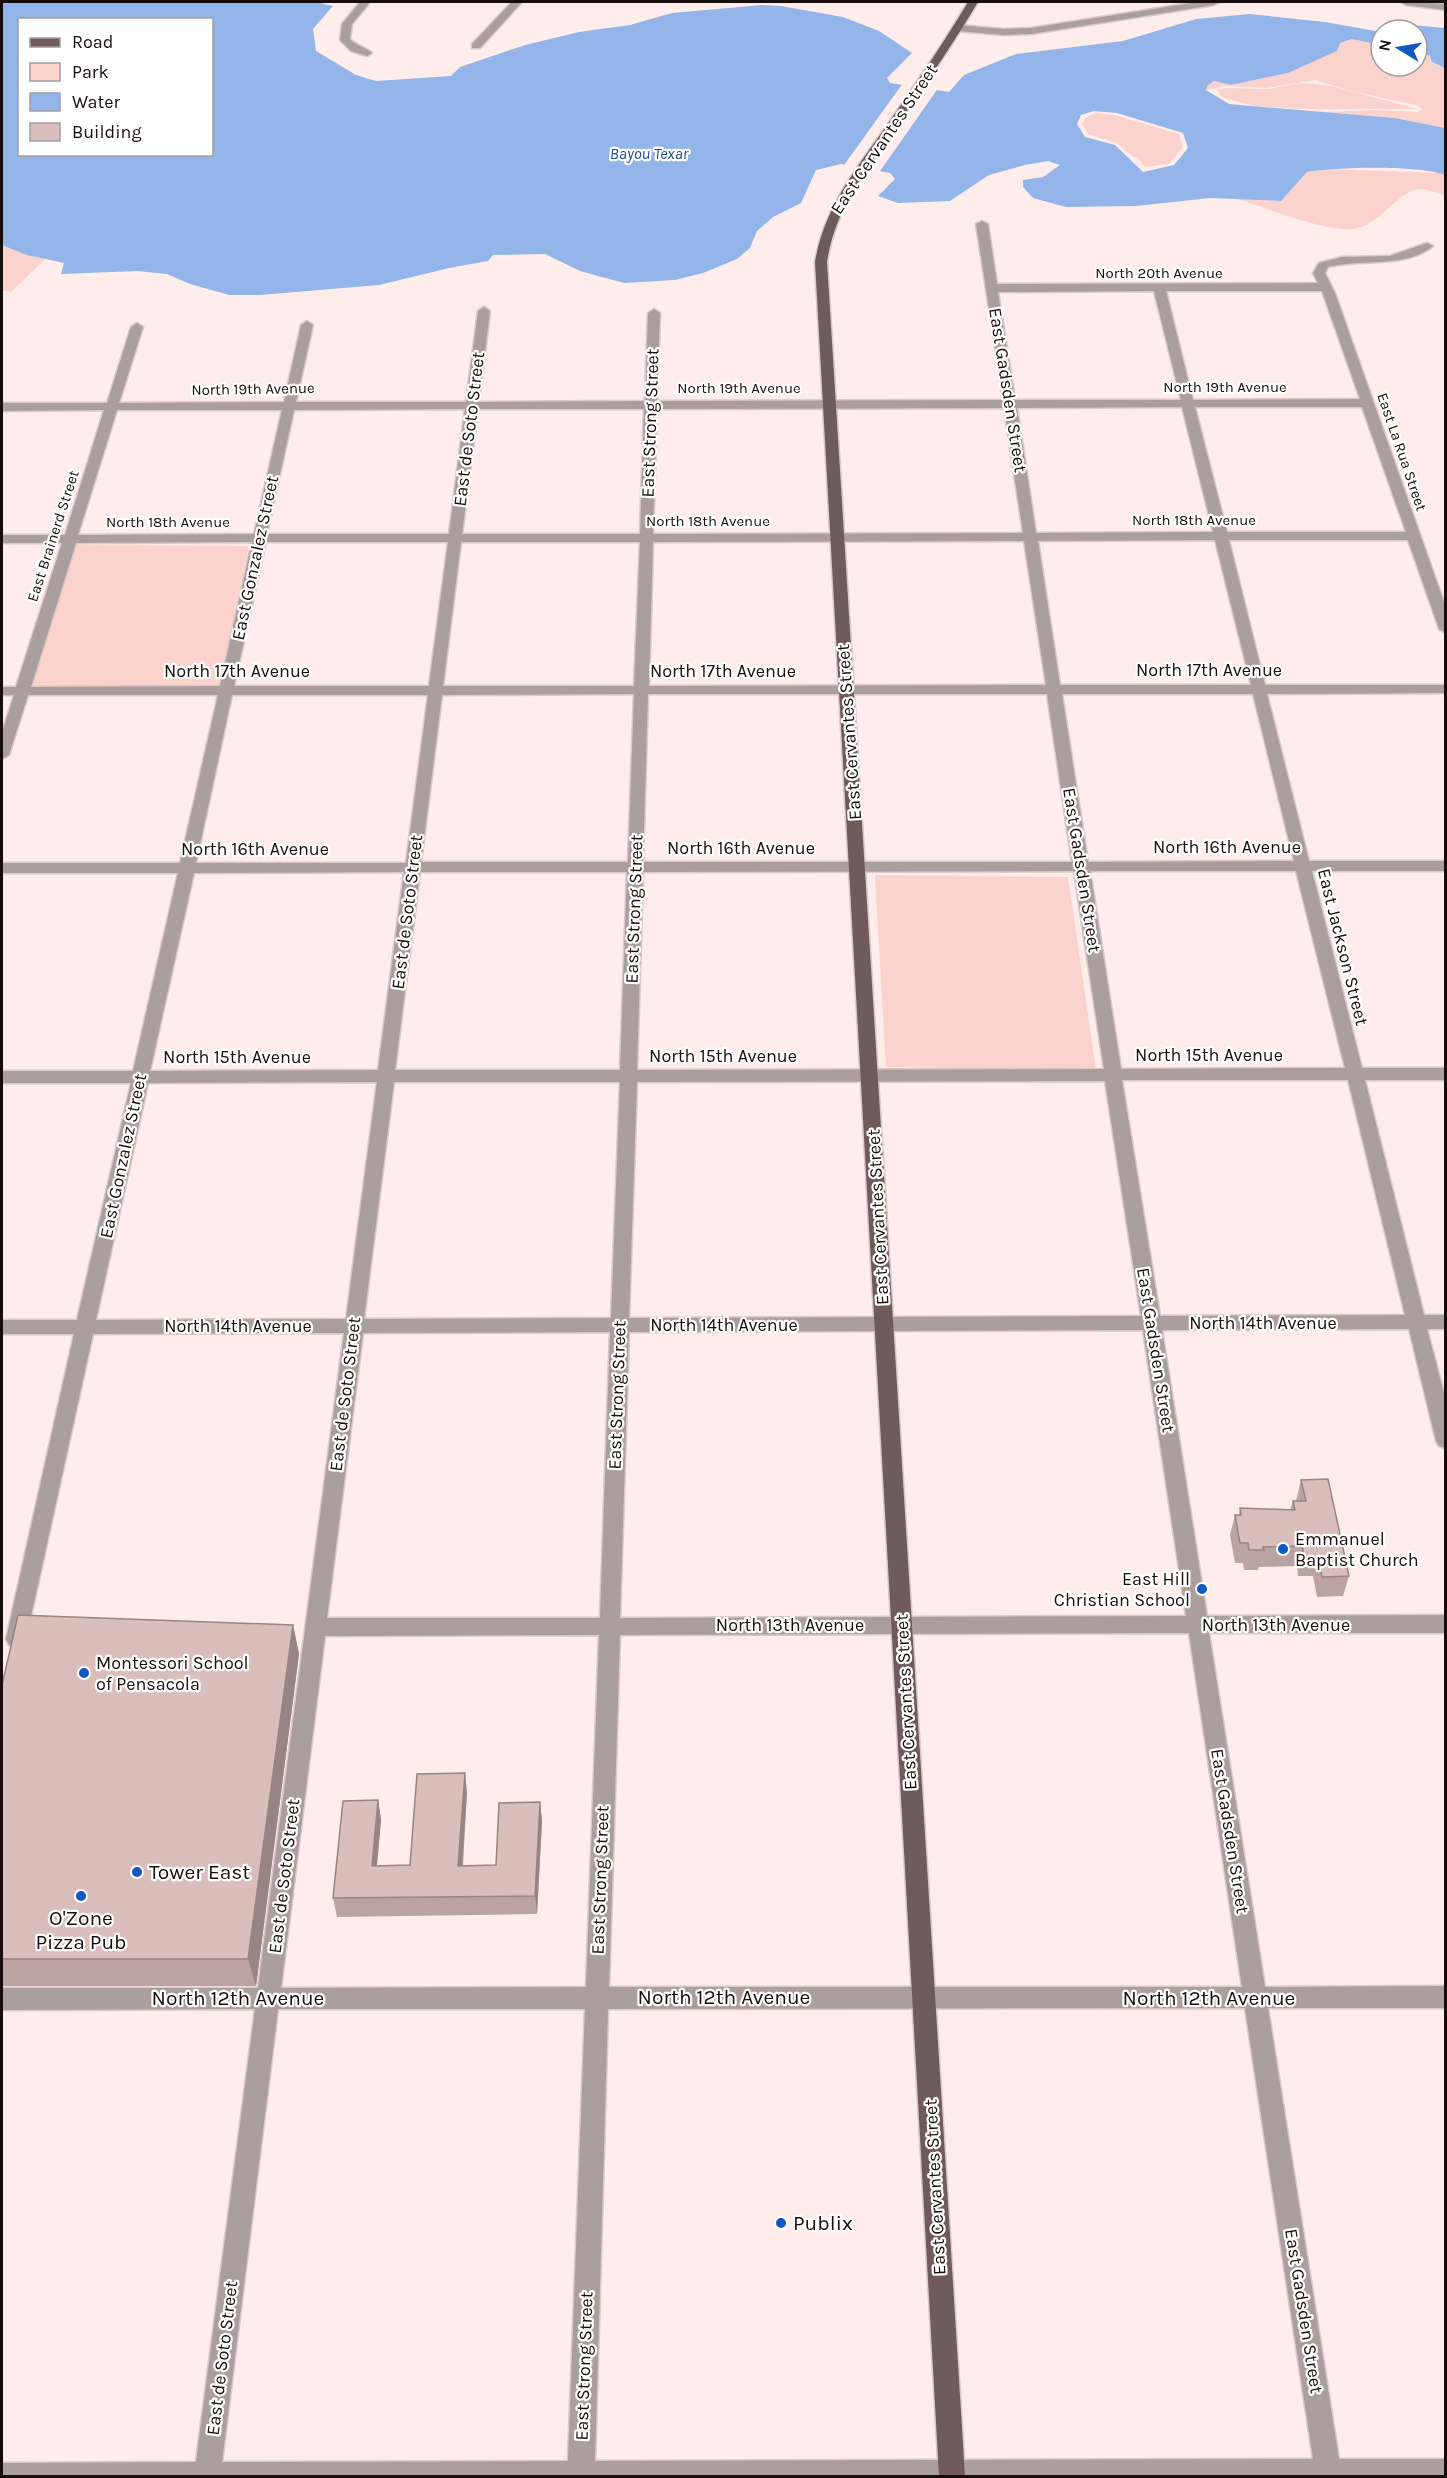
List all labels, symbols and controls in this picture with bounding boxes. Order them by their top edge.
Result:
legend [18,18,213,156]
north arrow [1369,18,1429,78]
text: Road [72,31,113,53]
text: N [1374,38,1395,53]
street label: East Cervantes Street [826,60,943,218]
text: Park [72,61,109,83]
text: Water [72,91,120,113]
text: Building [72,121,142,143]
water label: Bayou Texar [610,144,689,163]
street label: North 20th Avenue [1095,264,1223,282]
street label: East Gadsden Street [984,306,1032,474]
street label: East Strong Street [636,348,664,498]
street label: East de Soto Street [449,350,489,508]
street label: North 19th Avenue [1163,378,1287,396]
street label: North 19th Avenue [191,379,315,399]
street label: North 19th Avenue [677,379,801,397]
street label: East La Rua Street [1373,391,1431,514]
street label: East Brainerd Street [23,468,83,604]
street label: East Gonzalez Street [227,473,283,642]
street label: North 18th Avenue [1132,511,1256,529]
street label: North 18th Avenue [646,512,770,530]
street label: North 18th Avenue [106,513,230,531]
street label: East Cervantes Street [832,643,866,821]
street label: North 17th Avenue [1136,659,1282,681]
street label: North 17th Avenue [164,660,310,682]
street label: North 17th Avenue [650,660,796,682]
street label: East Gadsden Street [1058,786,1106,954]
street label: East de Soto Street [387,833,427,991]
street label: East Strong Street [620,834,648,984]
street label: North 16th Avenue [1153,836,1301,858]
street label: North 16th Avenue [667,837,815,859]
street label: North 16th Avenue [181,838,329,860]
street label: East Jackson Street [1313,866,1373,1028]
street label: North 15th Avenue [1135,1044,1283,1066]
street label: North 15th Avenue [649,1045,797,1067]
street label: North 15th Avenue [163,1046,311,1068]
street label: East Gonzalez Street [95,1071,151,1240]
street label: East Cervantes Street [862,1128,894,1306]
street label: East Gadsden Street [1132,1266,1180,1434]
street label: North 14th Avenue [1189,1312,1337,1334]
street label: North 14th Avenue [650,1314,798,1336]
street label: North 14th Avenue [164,1315,312,1337]
street label: East de Soto Street [325,1315,365,1473]
street label: East Strong Street [603,1320,631,1470]
place label: Emmanuel Baptist Church [1295,1528,1419,1571]
marker: Emmanuel Baptist Church [1276,1542,1290,1556]
place label: East Hill Christian School [1054,1568,1190,1611]
marker: East Hill Christian School [1195,1582,1209,1596]
street label: East Cervantes Street [890,1613,922,1791]
street label: North 13th Avenue [716,1614,864,1636]
street label: North 13th Avenue [1202,1614,1350,1636]
place label: Montessori School of Pensacola [96,1652,249,1695]
marker: Montessori School of Pensacola [77,1666,91,1680]
street label: East Gadsden Street [1206,1747,1254,1915]
street label: East de Soto Street [264,1797,304,1955]
street label: East Strong Street [586,1805,614,1955]
place label: Tower East [149,1860,250,1884]
marker: Tower East [130,1865,144,1879]
marker: O'Zone Pizza Pub [74,1889,88,1903]
place label: O'Zone Pizza Pub [35,1906,127,1954]
street label: North 12th Avenue [638,1985,810,2009]
street label: North 12th Avenue [152,1986,324,2010]
street label: North 12th Avenue [1123,1986,1295,2010]
street label: East Cervantes Street [919,2098,951,2276]
place label: Publix [793,2211,853,2235]
marker: Publix [774,2216,788,2230]
street label: East Gadsden Street [1280,2227,1328,2395]
street label: East de Soto Street [202,2279,242,2437]
street label: East Strong Street [570,2291,598,2441]

